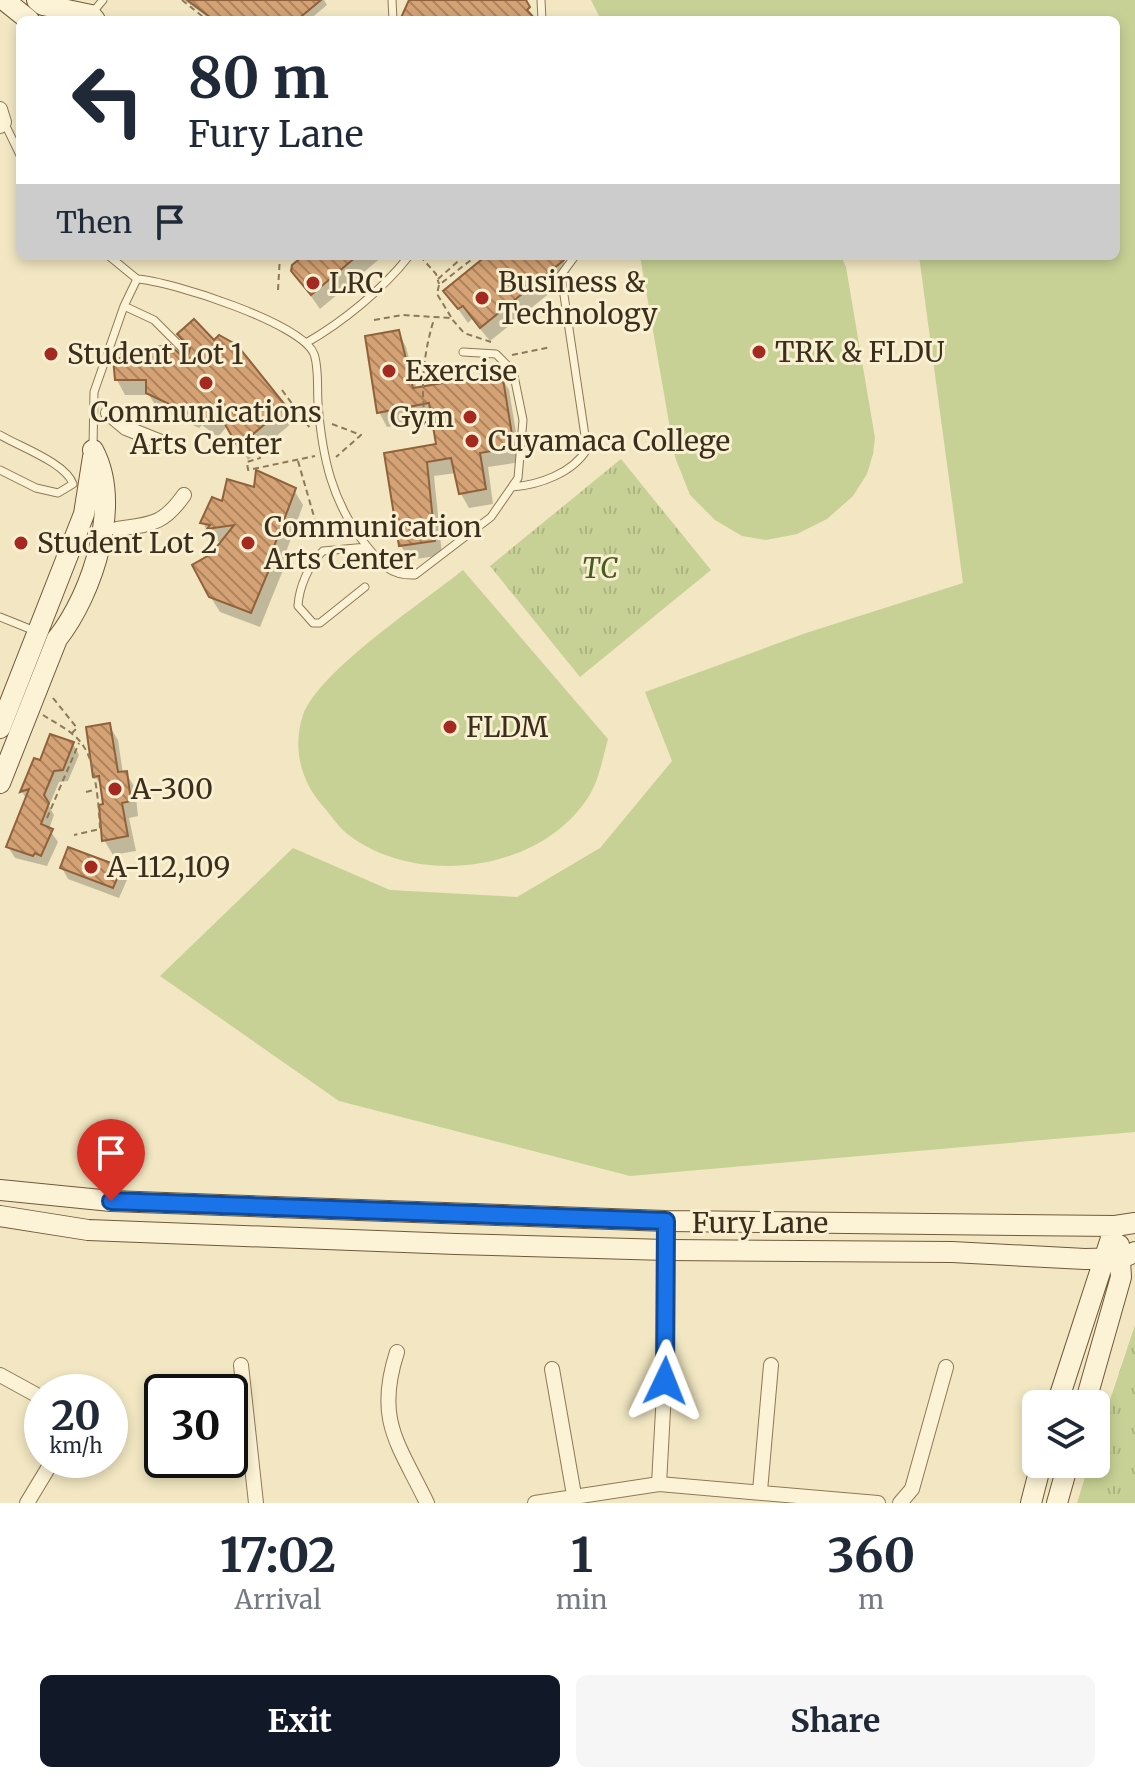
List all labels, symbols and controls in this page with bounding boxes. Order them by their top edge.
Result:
text: 80 m [188,43,329,113]
icon: left [56,48,160,152]
text: Fury Lane [188,112,363,157]
icon: arrive [148,200,192,244]
text: Then [56,203,132,241]
place label: Business & Technology [498,264,658,332]
place label: LRC [329,265,384,301]
marker: LRC [304,274,322,292]
marker: Business & Technology [473,289,491,307]
place label: TRK & FLDU [775,334,945,370]
place label: Student Lot 1 [67,336,243,372]
marker: TRK & FLDU [750,343,768,361]
marker: Student Lot 1 [42,345,60,363]
place label: Exercise [405,353,517,389]
marker: Exercise [380,362,398,380]
marker: Communications Arts Center [197,374,215,392]
place label: Communications Arts Center [90,394,322,462]
place label: Gym [390,399,454,435]
marker: Gym [461,408,479,426]
place label: Cuyamaca College [488,423,730,459]
marker: Cuyamaca College [463,432,481,450]
place label: Communication Arts Center [263,509,482,577]
place label: Student Lot 2 [37,525,217,561]
marker: Student Lot 2 [12,534,30,552]
marker: Communication Arts Center [239,534,257,552]
park label: TC [582,550,618,586]
place label: FLDM [466,709,549,745]
marker: FLDM [441,718,459,736]
place label: A-300 [130,771,213,807]
marker: A-300 [106,780,124,798]
place label: A-112,109 [106,849,231,885]
marker: A-112,109 [82,858,100,876]
pin [77,1119,145,1201]
icon: arrive [89,1131,133,1175]
street label: Fury Lane [692,1205,828,1241]
position arrow [623,1339,707,1423]
speed limit sign: 30 [144,1374,248,1478]
map controls [1022,1390,1110,1478]
button: layers [1022,1390,1110,1478]
text: 20 [51,1391,101,1441]
text: km/h [50,1433,102,1458]
text: 17:02 [220,1525,336,1585]
text: 1 [571,1525,593,1585]
text: 360 [827,1525,915,1585]
text: Arrival [235,1583,321,1616]
text: min [556,1583,607,1616]
text: m [858,1583,884,1616]
button: Exit [40,1675,560,1767]
button: Share [576,1675,1095,1767]

